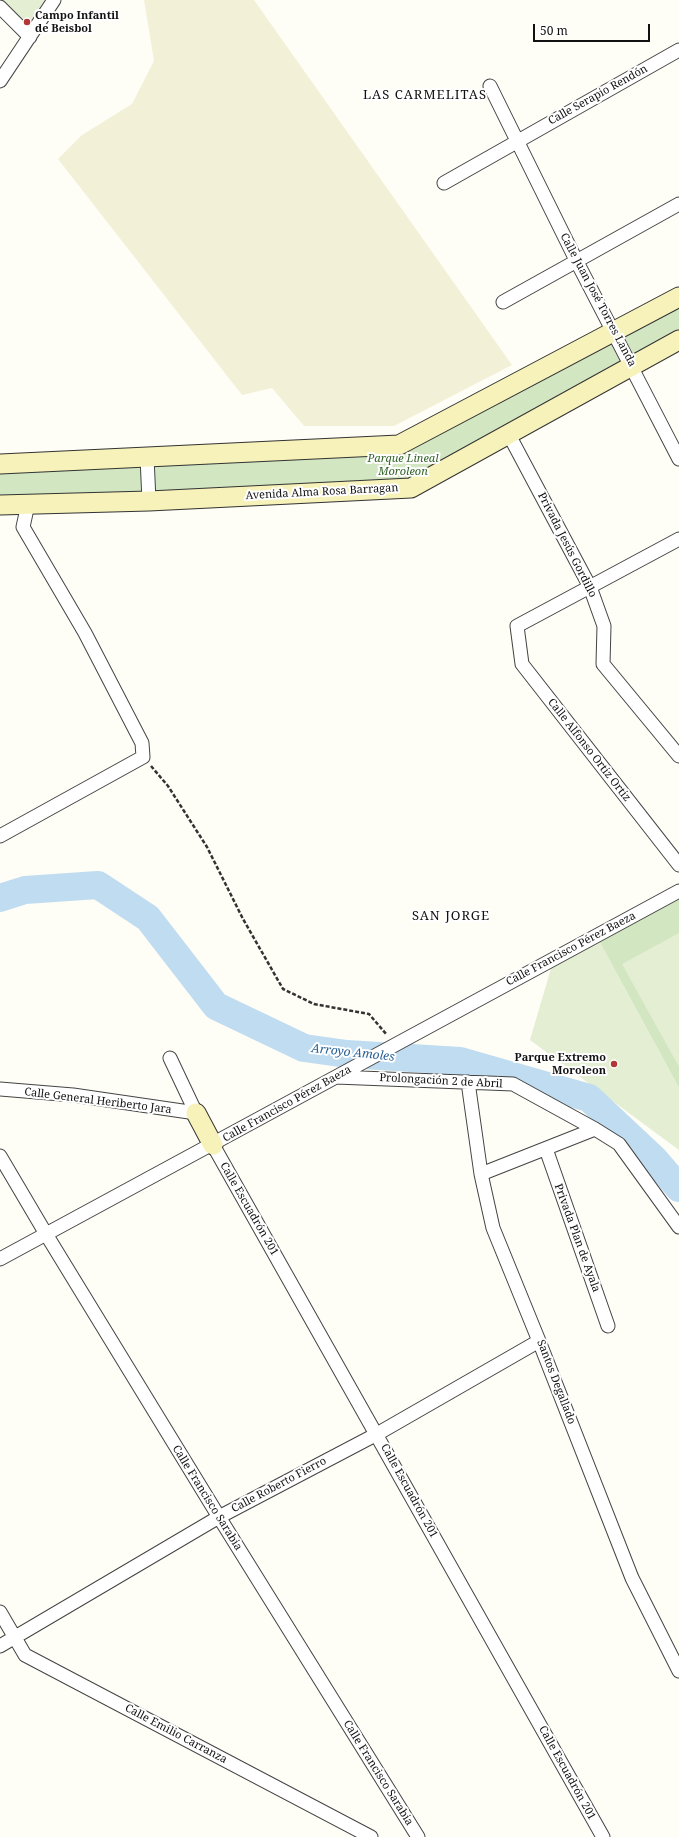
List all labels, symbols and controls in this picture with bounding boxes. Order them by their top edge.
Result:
place label: Campo Infantil de Beisbol [35,9,119,35]
scale bar [535,16,652,42]
marker: Campo Infantil de Beisbol [22,17,32,27]
text: 50 m [540,22,568,39]
street label: Calle Serapio Rendón [546,62,650,128]
district label: LAS CARMELITAS [363,87,487,103]
street label: Calle Juan José Torres Landa [557,231,639,369]
park label: Parque Lineal Moroleon [367,452,439,478]
street label: Avenida Alma Rosa Barragan [245,481,399,503]
street label: Privada Jesús Gordillo [535,490,599,600]
street label: Calle Alfonso Ortiz Ortiz [545,696,633,804]
district label: SAN JORGE [412,908,490,924]
street label: Calle Francisco Pérez Baeza [504,909,638,989]
water label: Arroyo Amoles [311,1041,395,1065]
place label: Parque Extremo Moroleon [515,1051,606,1077]
marker: Parque Extremo Moroleon [609,1059,619,1069]
street label: Calle Francisco Pérez Baeza [220,1063,354,1145]
street label: Prolongación 2 de Abril [379,1071,503,1091]
street label: Calle General Heriberto Jara [24,1085,172,1117]
street label: Calle Escuadrón 201 [217,1160,281,1258]
street label: Privada Plan de Ayala [551,1182,603,1294]
street label: Santos Degallado [534,1338,578,1426]
street label: Calle Escuadrón 201 [378,1442,440,1540]
street label: Calle Francisco Sarabia [169,1443,245,1553]
street label: Calle Roberto Fierro [229,1454,329,1516]
street label: Calle Emilio Carranza [123,1702,229,1766]
street label: Calle Francisco Sarabia [340,1718,416,1828]
street label: Calle Escuadrón 201 [536,1724,598,1822]

